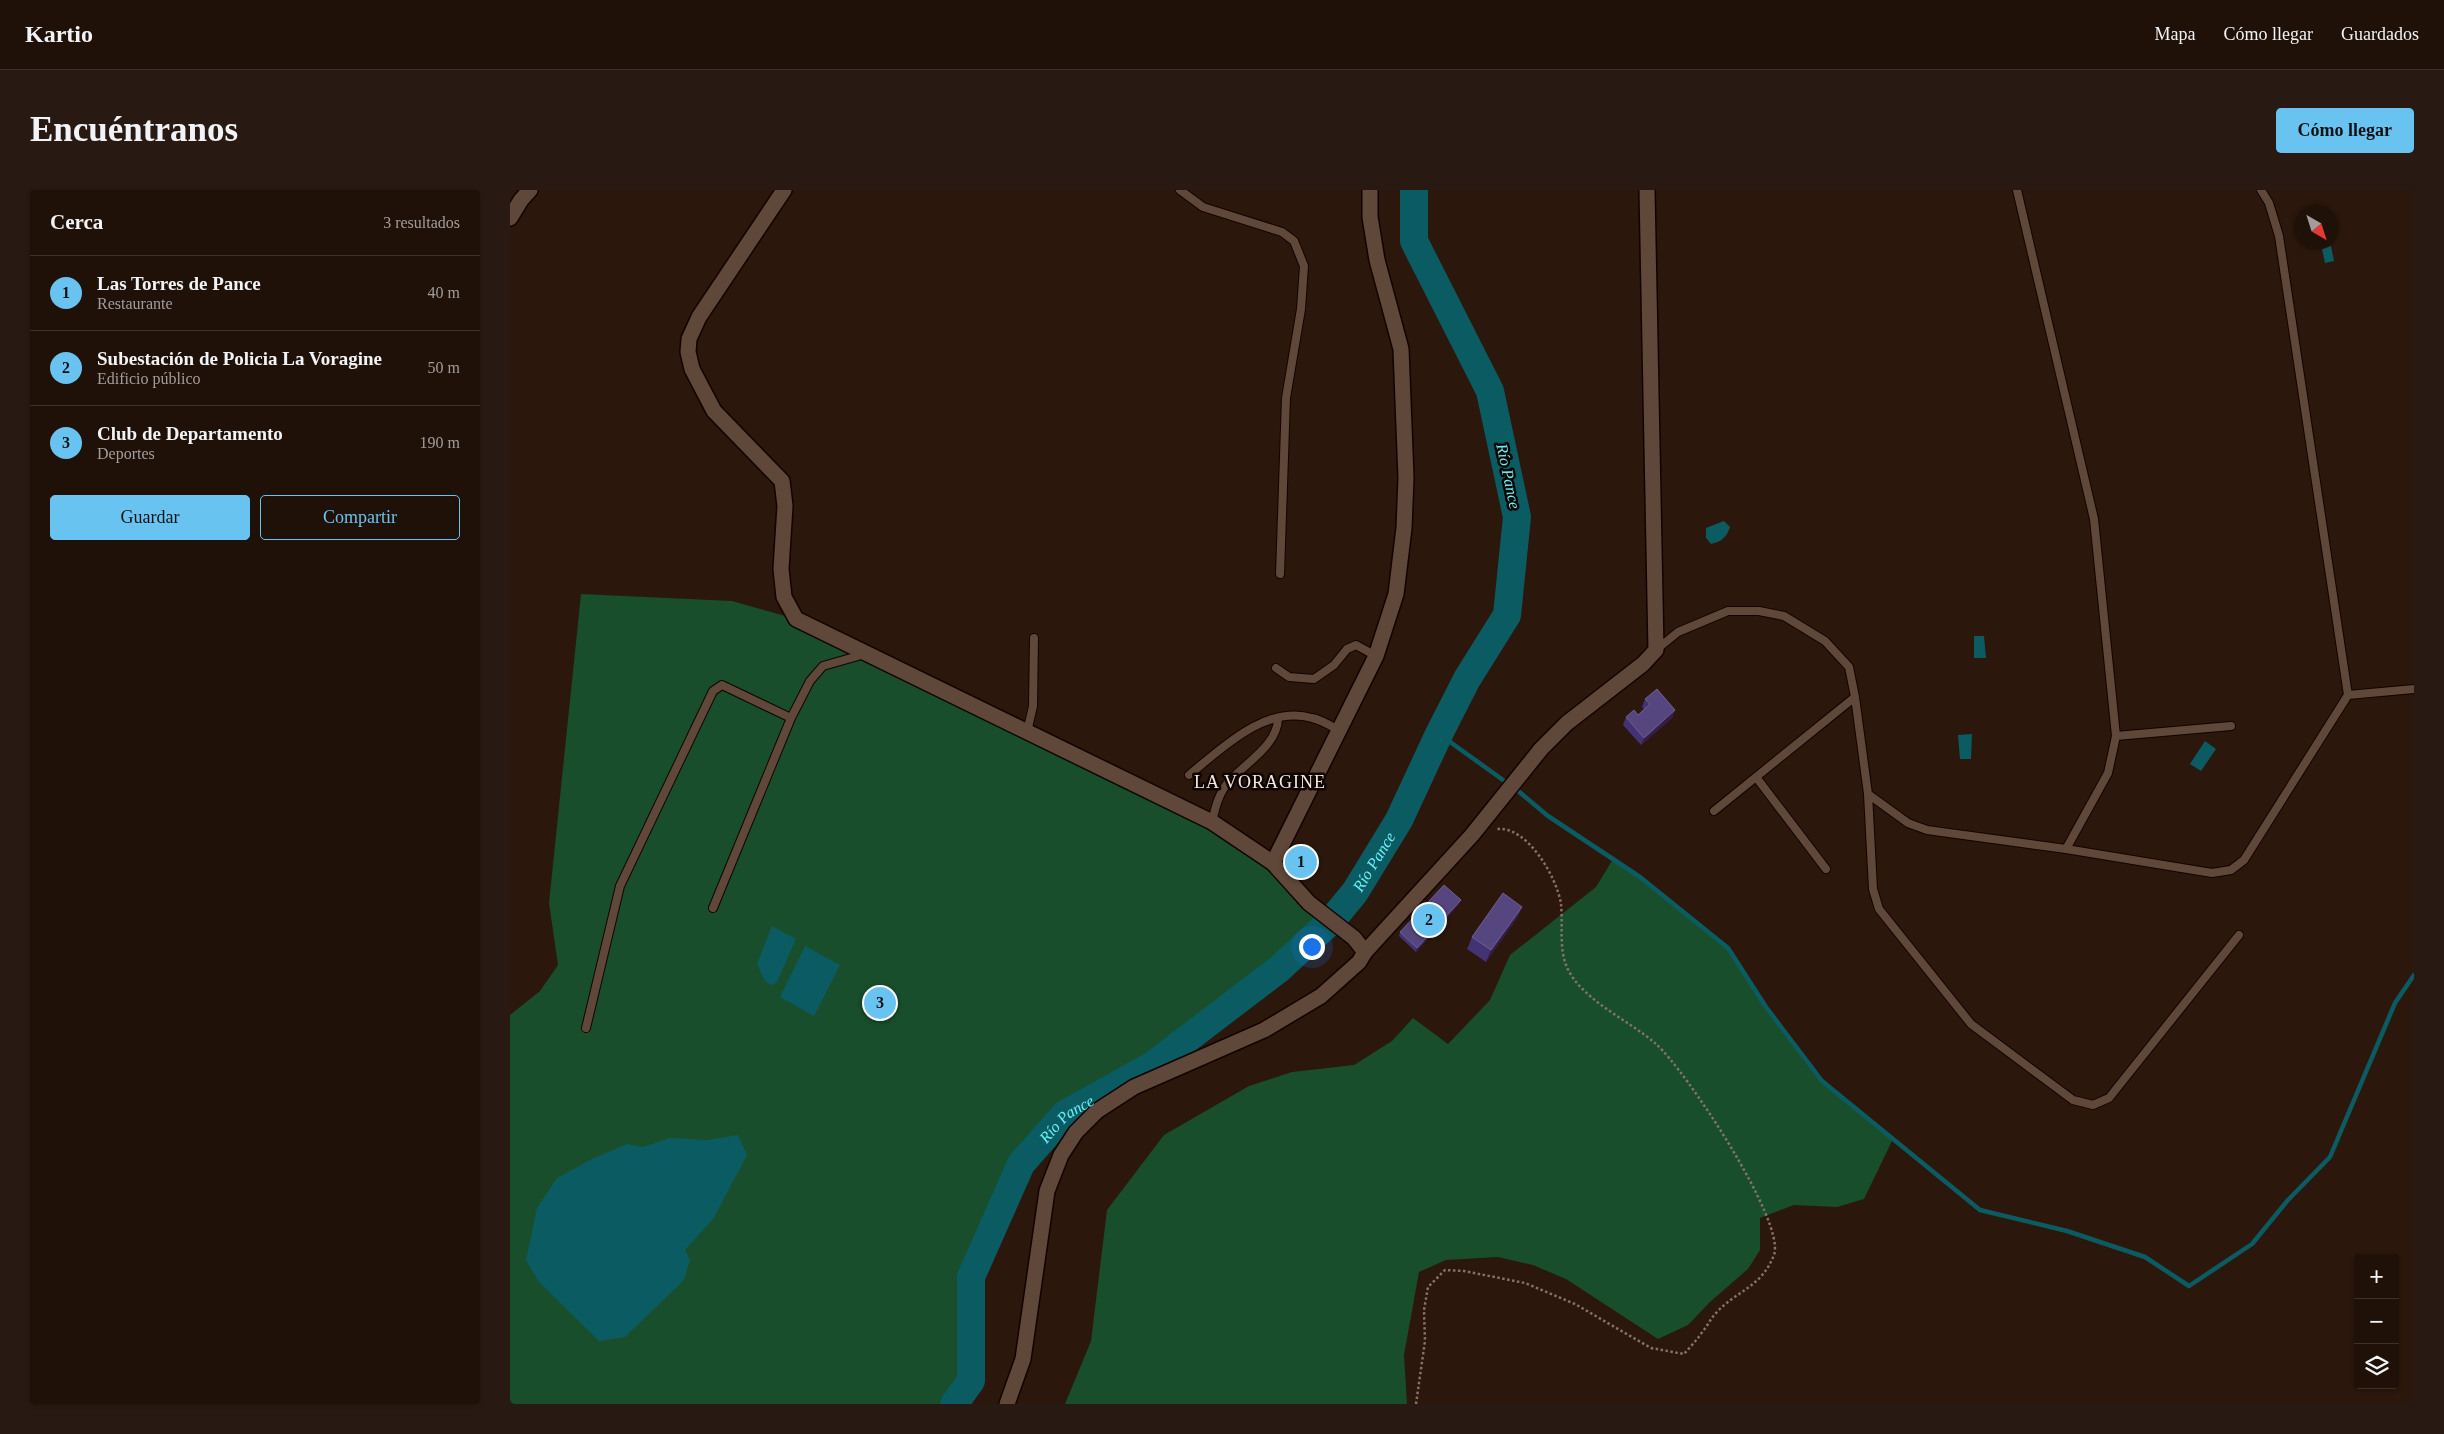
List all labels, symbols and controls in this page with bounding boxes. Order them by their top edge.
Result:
text: Kartio [25,21,93,47]
text: Mapa [2155,24,2196,44]
text: Cómo llegar [2224,24,2313,44]
text: Guardados [2341,24,2419,44]
button: Cómo llegar [2276,108,2414,153]
text: Encuéntranos [30,110,238,149]
north arrow [2294,205,2339,250]
text: Cerca [50,210,103,234]
text: 3 resultados [383,214,460,231]
text: Las Torres de Pance [97,273,261,294]
text: 1 [62,284,70,301]
text: 40 m [428,284,460,301]
text: Restaurante [97,295,173,312]
text: Subestación de Policia La Voragine [97,348,382,369]
text: 2 [62,359,70,376]
text: 50 m [428,359,460,376]
text: Edificio público [97,370,201,387]
text: Club de Departamento [97,423,283,444]
text: 3 [62,434,70,451]
text: 190 m [420,434,460,451]
water label: Río Pance [1493,441,1524,510]
text: Deportes [97,445,155,462]
button: Guardar [50,495,250,540]
button: Compartir [260,495,460,540]
district label: LA VORAGINE [1194,772,1326,792]
water label: Río Pance [1349,829,1399,895]
pin: 1 [1285,843,1317,881]
pin: 2 [1413,901,1445,939]
your location [1299,934,1325,960]
pin: 3 [864,984,896,1022]
water label: Río Pance [1035,1092,1097,1147]
map controls [2354,1254,2399,1389]
button: + [2354,1254,2399,1299]
button: − [2354,1299,2399,1344]
button: layers [2354,1344,2399,1389]

